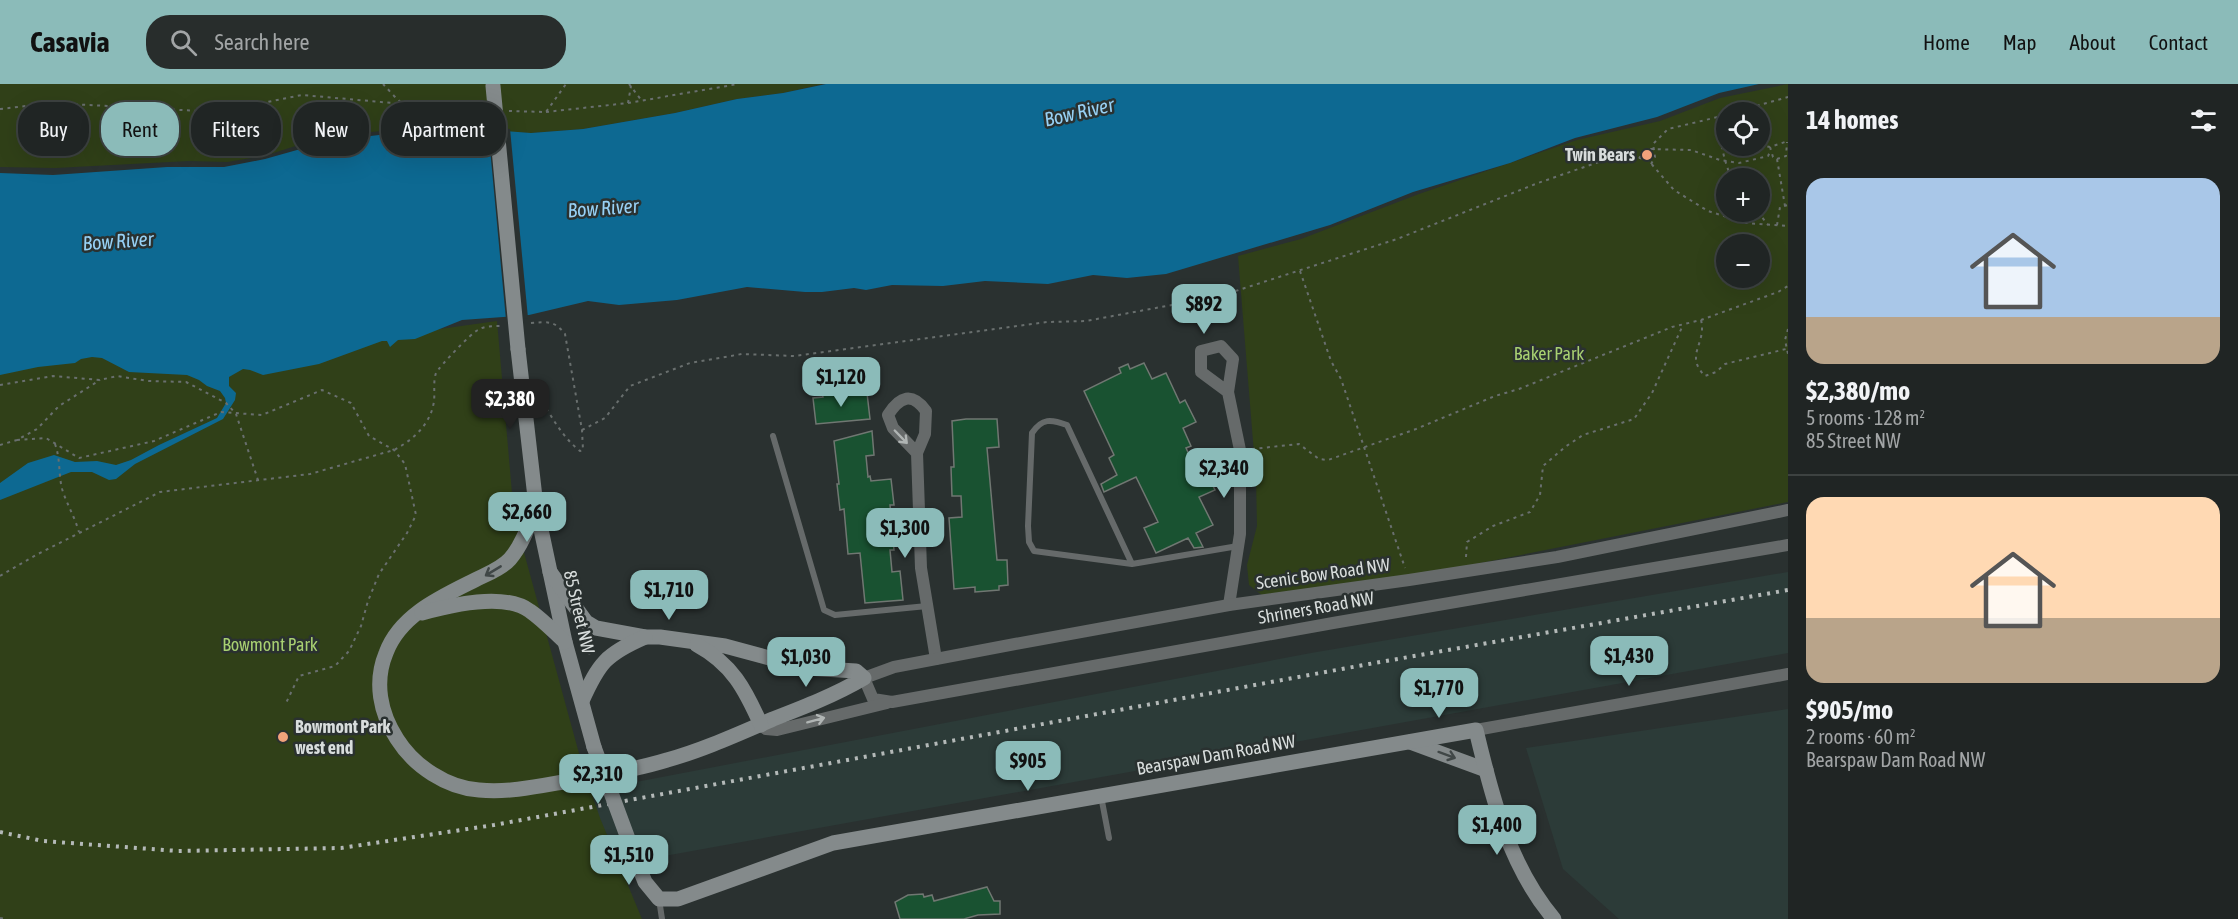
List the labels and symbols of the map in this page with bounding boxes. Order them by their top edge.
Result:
water label: Bow River [1042,92,1117,131]
place label: Twin Bears [1565,144,1636,165]
marker: Twin Bears [1640,148,1654,162]
water label: Bow River [567,193,640,221]
water label: Bow River [82,226,155,254]
pin: $892 [1168,284,1240,335]
park label: Baker Park [1514,343,1584,364]
pin: $1,120 [792,357,890,408]
pin: $2,380 [461,379,559,430]
one-way arrow [894,430,909,445]
pin: $2,340 [1175,448,1273,499]
pin: $2,660 [478,492,576,543]
pin: $1,300 [856,508,954,559]
street label: Scenic Bow Road NW [1255,554,1391,593]
one-way arrow [485,565,502,577]
street label: 85 Street NW [560,568,599,656]
pin: $1,710 [620,570,718,621]
street label: Shriners Road NW [1256,587,1375,628]
park label: Bowmont Park [222,634,318,655]
pin: $1,430 [1580,636,1678,687]
pin: $1,030 [757,637,855,688]
pin: $1,770 [1390,668,1488,719]
one-way arrow [806,713,825,725]
place label: Bowmont Park west end [295,716,391,758]
marker: Bowmont Park west end [276,730,290,744]
street label: Bearspaw Dam Road NW [1135,730,1297,779]
pin: $905 [992,741,1064,792]
one-way arrow [1437,750,1455,761]
pin: $2,310 [549,754,647,805]
pin: $1,400 [1448,805,1546,856]
pin: $1,510 [580,835,678,886]

